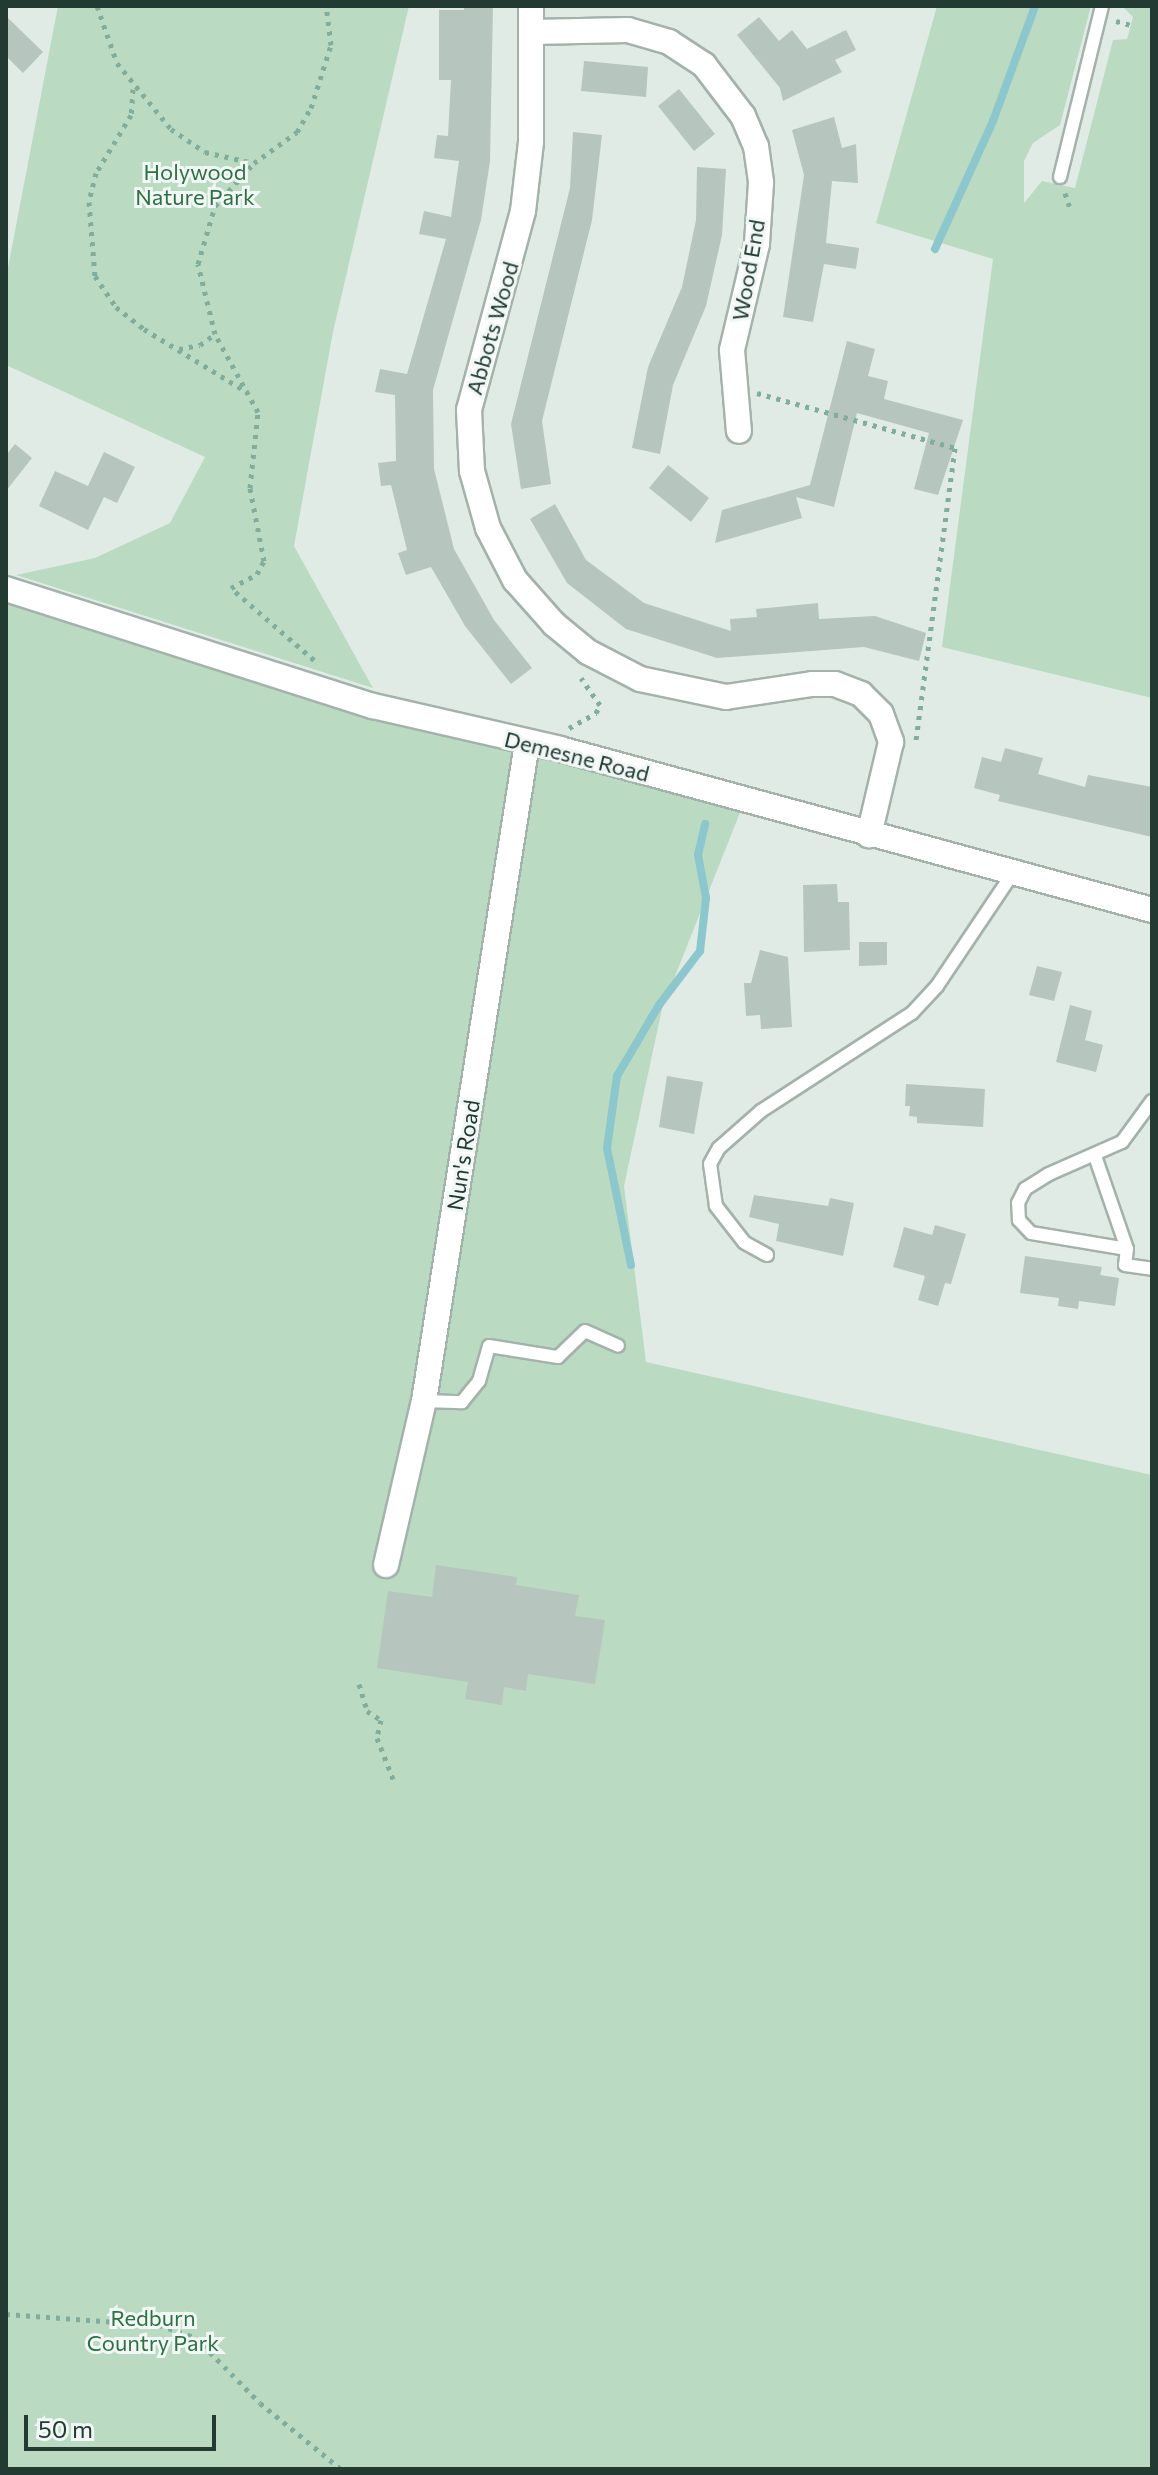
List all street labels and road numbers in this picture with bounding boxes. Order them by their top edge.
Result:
street label: Wood End [726,217,770,323]
street label: Abbots Wood [460,258,524,398]
street label: Demesne Road [502,725,652,787]
street label: Nun's Road [441,1098,485,1212]

